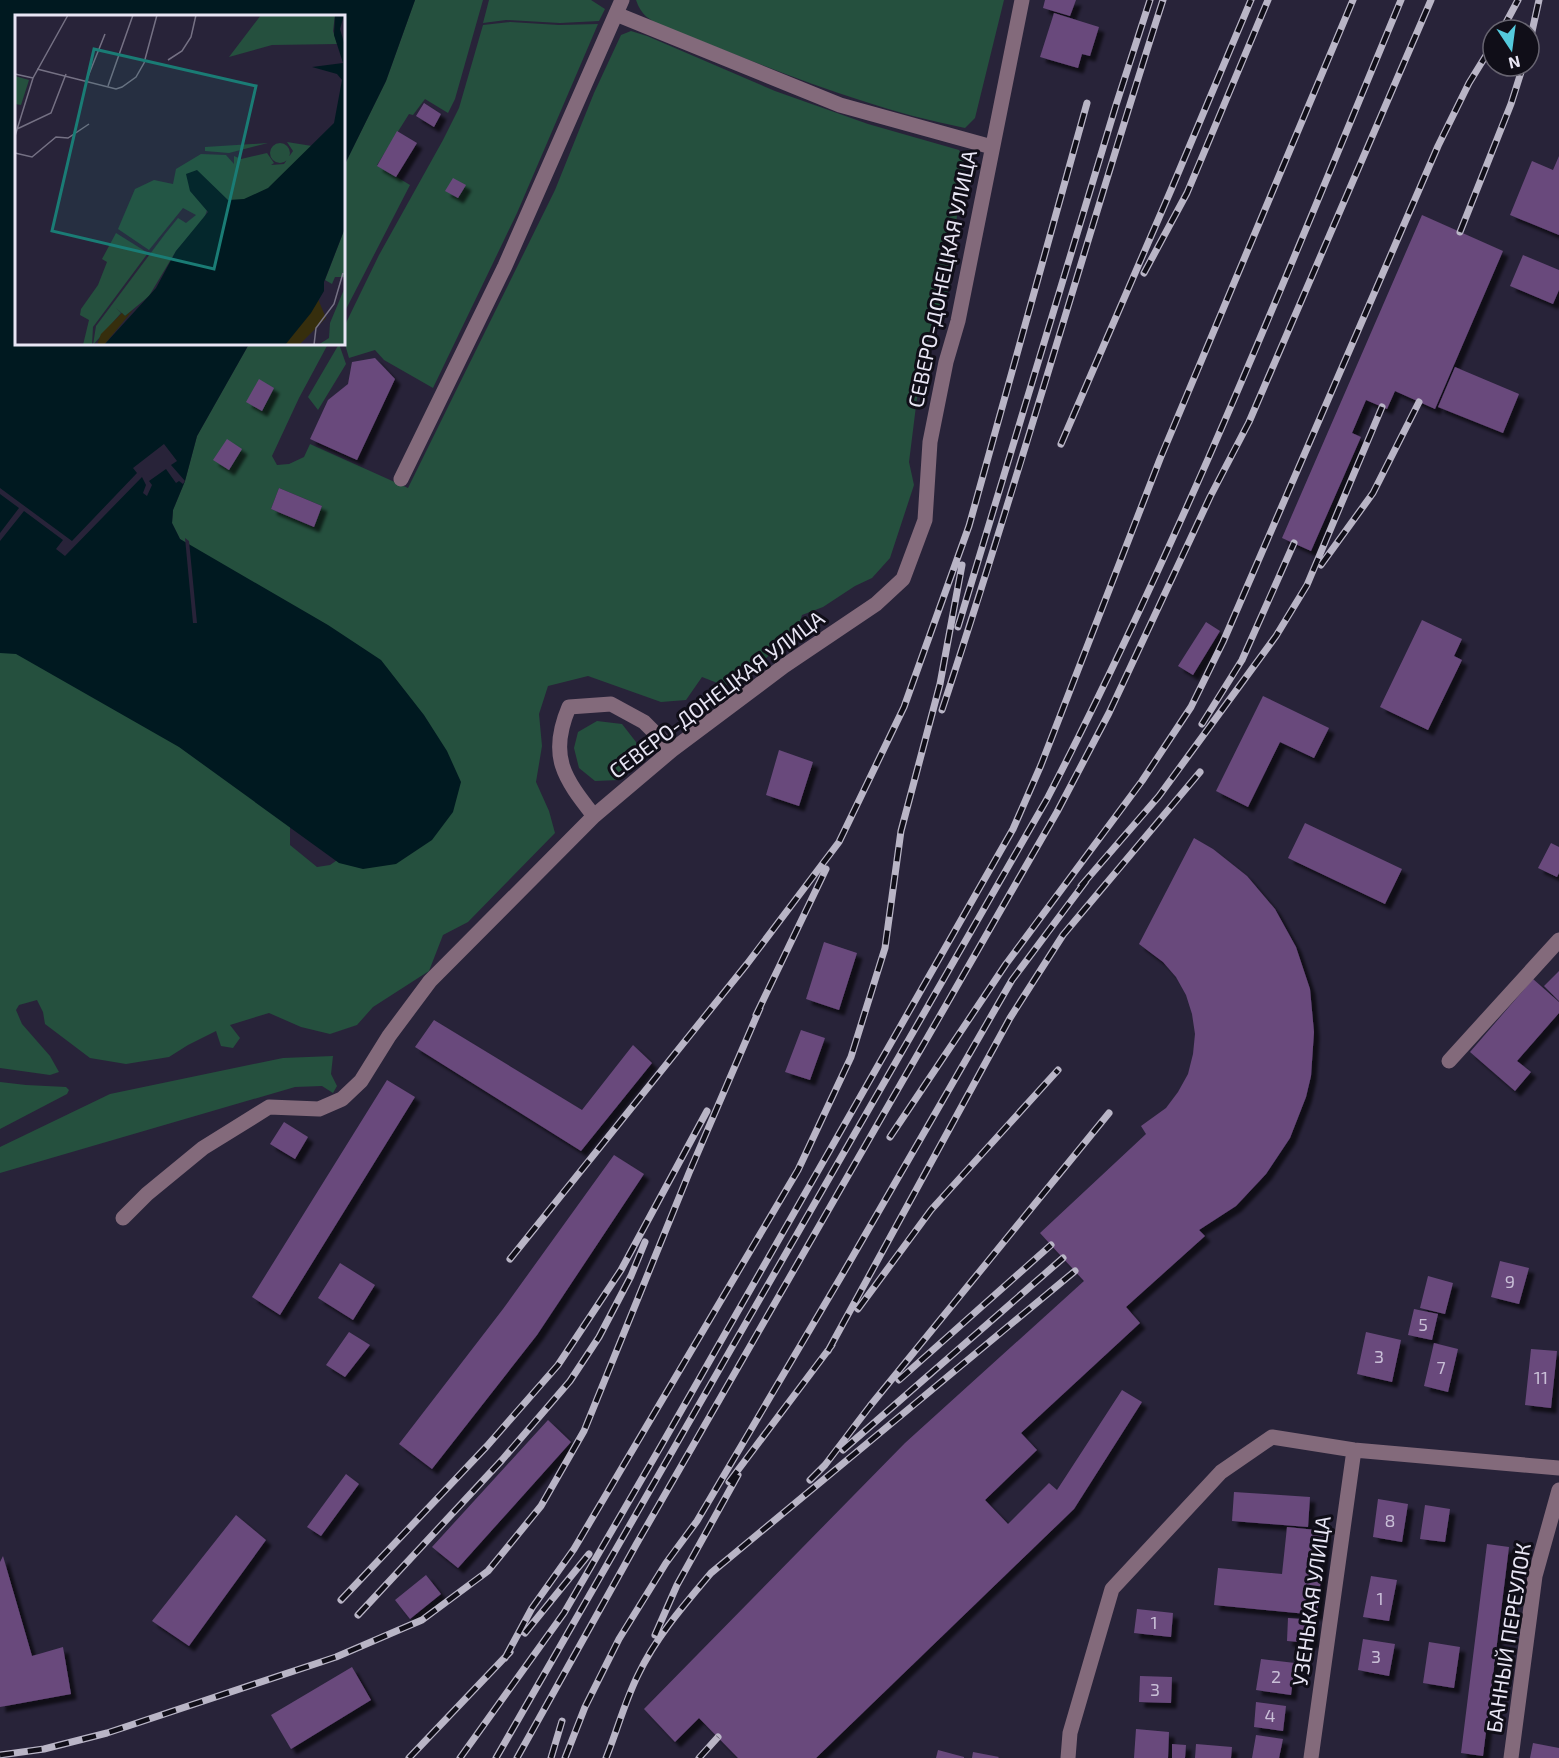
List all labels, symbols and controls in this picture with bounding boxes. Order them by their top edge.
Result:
inset map [15,15,345,345]
north arrow [1481,18,1541,78]
text: N [1507,53,1522,74]
street label: СЕВЕРО-ДОНЕЦКАЯ УЛИЦА [902,148,981,410]
street label: СЕВЕРО-ДОНЕЦКАЯ УЛИЦА [604,605,829,783]
house number: 9 [1505,1270,1515,1292]
house number: 5 [1418,1313,1428,1335]
house number: 3 [1374,1345,1384,1367]
house number: 7 [1436,1356,1446,1378]
house number: 11 [1534,1366,1548,1388]
house number: 8 [1385,1509,1395,1531]
street label: УЗЕНЬКАЯ УЛИЦА [1286,1514,1335,1687]
street label: БАННЫЙ ПЕРЕУЛОК [1480,1541,1535,1734]
house number: 1 [1376,1587,1384,1609]
house number: 1 [1150,1611,1158,1633]
house number: 3 [1371,1645,1381,1667]
house number: 2 [1271,1665,1281,1687]
house number: 3 [1150,1678,1160,1700]
house number: 4 [1264,1704,1276,1726]

